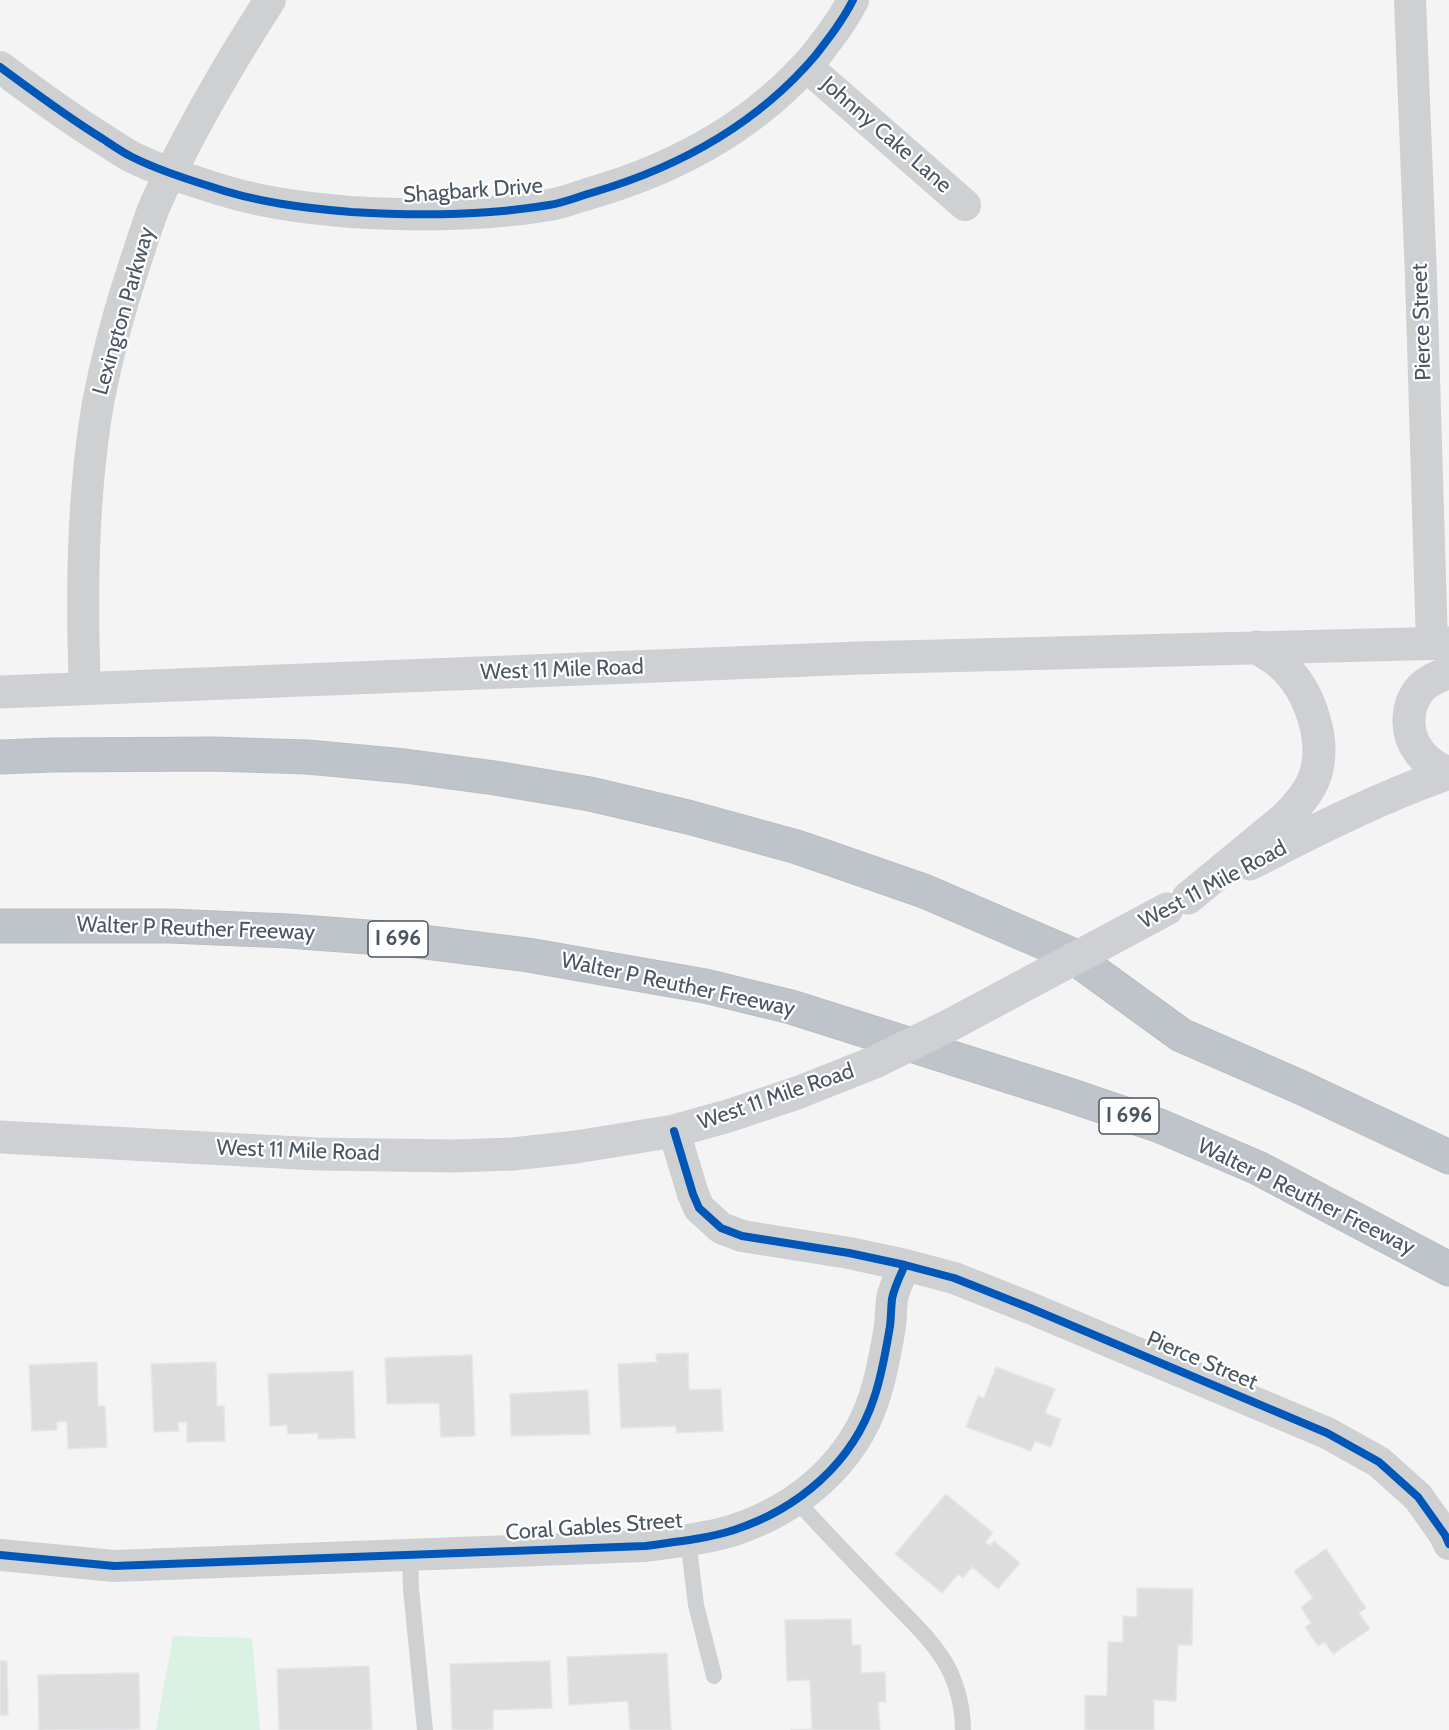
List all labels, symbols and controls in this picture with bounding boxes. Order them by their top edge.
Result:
street label: Johnny Cake Lane [815,71,957,199]
street label: Shagbark Drive [402,173,544,209]
street label: Lexington Parkway [87,224,161,398]
street label: Pierce Street [1407,263,1437,381]
street label: West 11 Mile Road [480,654,644,686]
street label: West 11 Mile Road [1135,835,1291,935]
street label: Walter P Reuther Freeway [76,912,316,946]
road number: I 696 [368,921,428,957]
street label: Walter P Reuther Freeway [559,947,797,1023]
street label: West 11 Mile Road [694,1058,858,1136]
road number: I 696 [1099,1098,1159,1134]
street label: Walter P Reuther Freeway [1193,1133,1419,1261]
street label: West 11 Mile Road [216,1135,380,1167]
street label: Pierce Street [1143,1326,1261,1396]
street label: Coral Gables Street [505,1508,683,1546]

